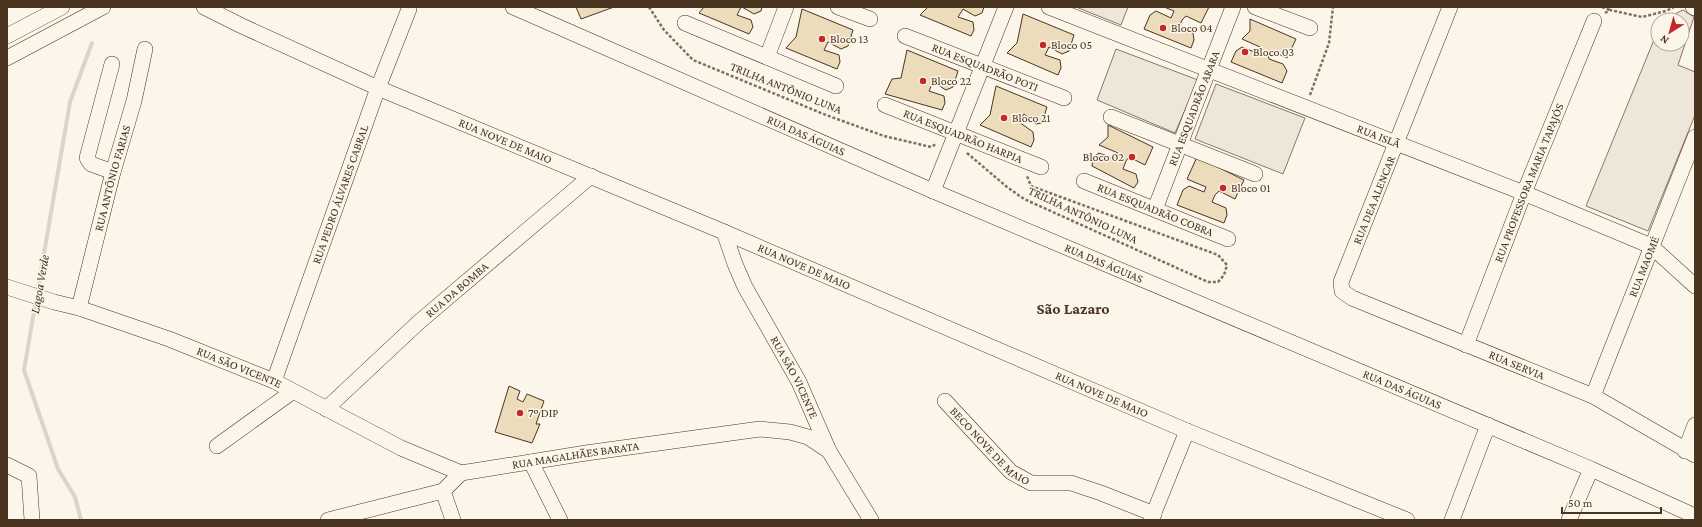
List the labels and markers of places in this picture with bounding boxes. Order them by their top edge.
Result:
place label: Bloco 04 [1171,21,1213,35]
marker: Bloco 04 [1158,23,1168,33]
place label: Bloco 13 [830,32,869,46]
marker: Bloco 13 [817,34,827,44]
place label: Bloco 05 [1051,38,1092,52]
marker: Bloco 05 [1038,40,1048,50]
place label: Bloco 03 [1253,45,1294,59]
marker: Bloco 03 [1240,47,1250,57]
place label: Bloco 22 [931,74,971,88]
marker: Bloco 22 [918,76,928,86]
place label: Bloco 21 [1012,111,1051,125]
marker: Bloco 21 [999,113,1009,123]
place label: Bloco 02 [1083,150,1124,164]
marker: Bloco 02 [1127,152,1137,162]
place label: Bloco 01 [1231,181,1271,195]
marker: Bloco 01 [1218,183,1228,193]
place label: 7º DIP [528,406,558,420]
marker: 7º DIP [515,408,525,418]

